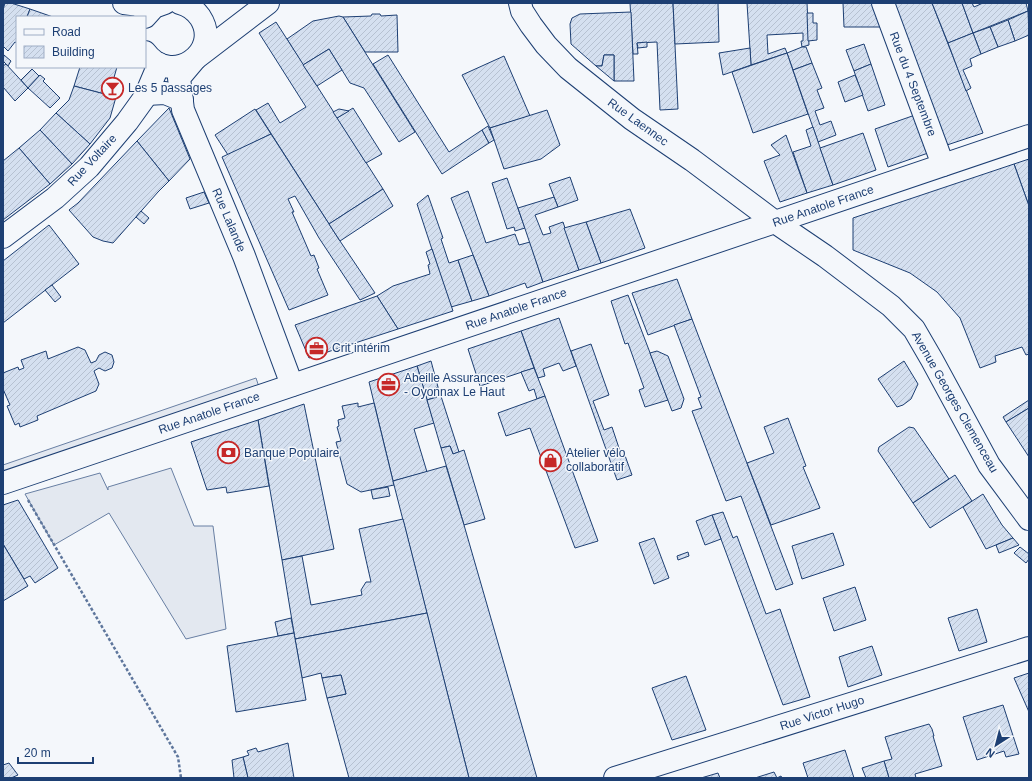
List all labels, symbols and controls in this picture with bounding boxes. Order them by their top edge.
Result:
legend [16,16,146,68]
text: Road [52,25,81,39]
street label: Rue du 4 Septembre [887,30,939,138]
text: Building [52,45,95,59]
bar icon: Les 5 passages [100,75,126,101]
place label: Les 5 passages [128,81,212,95]
street label: Rue Laennec [605,95,671,149]
street label: Rue Voltaire [65,131,120,189]
street label: Rue Anatole France [771,182,876,230]
street label: Rue Lalande [209,186,249,254]
street label: Rue Anatole France [464,285,569,333]
street label: Avenue Georges Clemenceau [909,329,1001,475]
office icon: Crit intérim [303,335,329,361]
place label: Crit intérim [332,341,390,355]
place label: Abeille Assurances - Oyonnax Le Haut [404,371,505,399]
office icon: Abeille Assurances - Oyonnax Le Haut [375,372,401,398]
street label: Rue Anatole France [157,389,262,437]
bank icon: Banque Populaire [216,440,242,466]
place label: Banque Populaire [244,446,340,460]
place label: Atelier vélo collaboratif [566,446,626,474]
shop icon: Atelier vélo collaboratif [537,447,563,473]
street label: Rue Victor Hugo [778,693,866,733]
north arrow [976,725,1016,765]
scale bar [18,739,93,765]
text: 20 m [24,746,51,760]
text: N [983,746,997,760]

